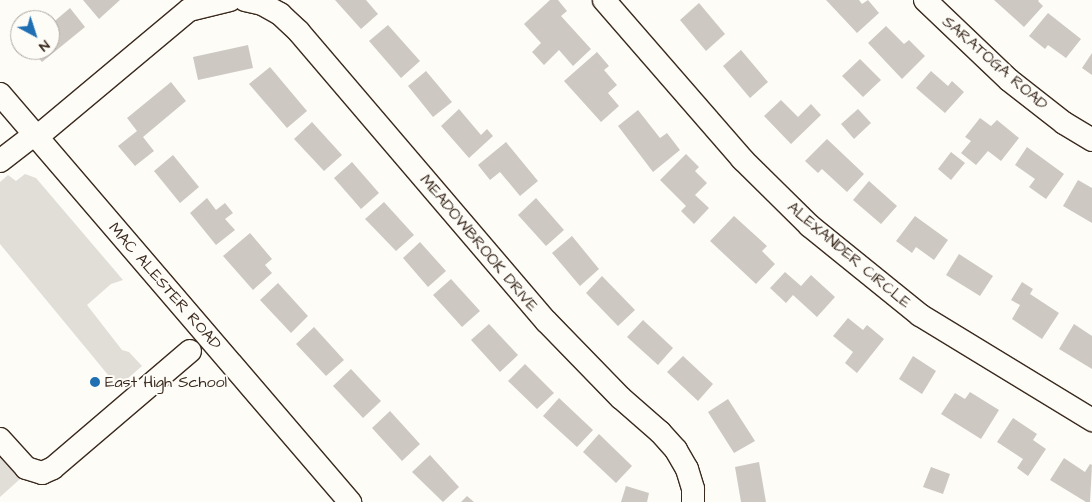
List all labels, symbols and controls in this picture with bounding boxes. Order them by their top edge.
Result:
north arrow [10,10,60,60]
street label: SARATOGA ROAD [938,12,1052,114]
text: N [34,35,54,56]
street label: MEADOWBROOK DRIVE [416,171,542,315]
street label: ALEXANDER CIRCLE [783,198,915,312]
street label: MAC ALESTER ROAD [105,218,225,354]
place label: East High School [105,372,227,392]
marker: East High School [89,376,101,388]

